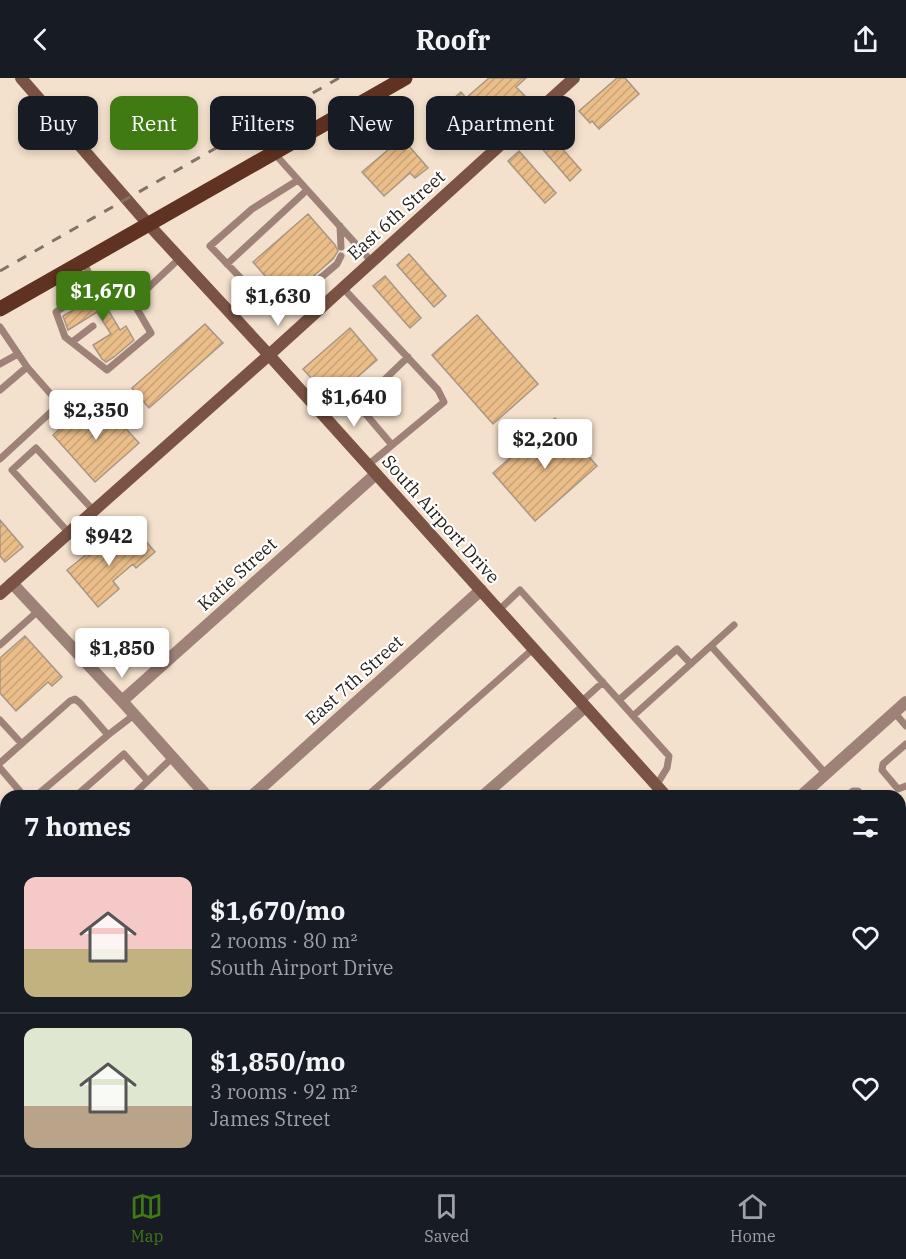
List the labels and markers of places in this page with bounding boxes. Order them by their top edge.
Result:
pin: $1,670 [54,271,152,322]
pin: $1,630 [229,276,327,327]
pin: $1,640 [305,377,403,428]
pin: $2,350 [47,390,145,441]
pin: $2,200 [496,419,594,470]
pin: $942 [73,516,145,567]
pin: $1,850 [73,628,171,679]

